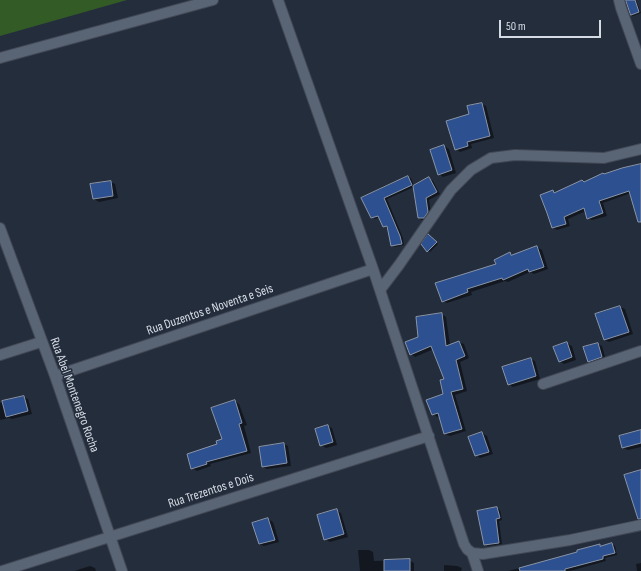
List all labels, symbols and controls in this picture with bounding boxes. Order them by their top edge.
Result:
scale bar [501,12,603,38]
text: 50 m [506,19,526,34]
street label: Rua Duzentos e Noventa e Seis [145,281,275,339]
street label: Rua Abel Montenegro Rocha [46,335,102,455]
street label: Rua Trezentos e Dois [166,470,256,512]

